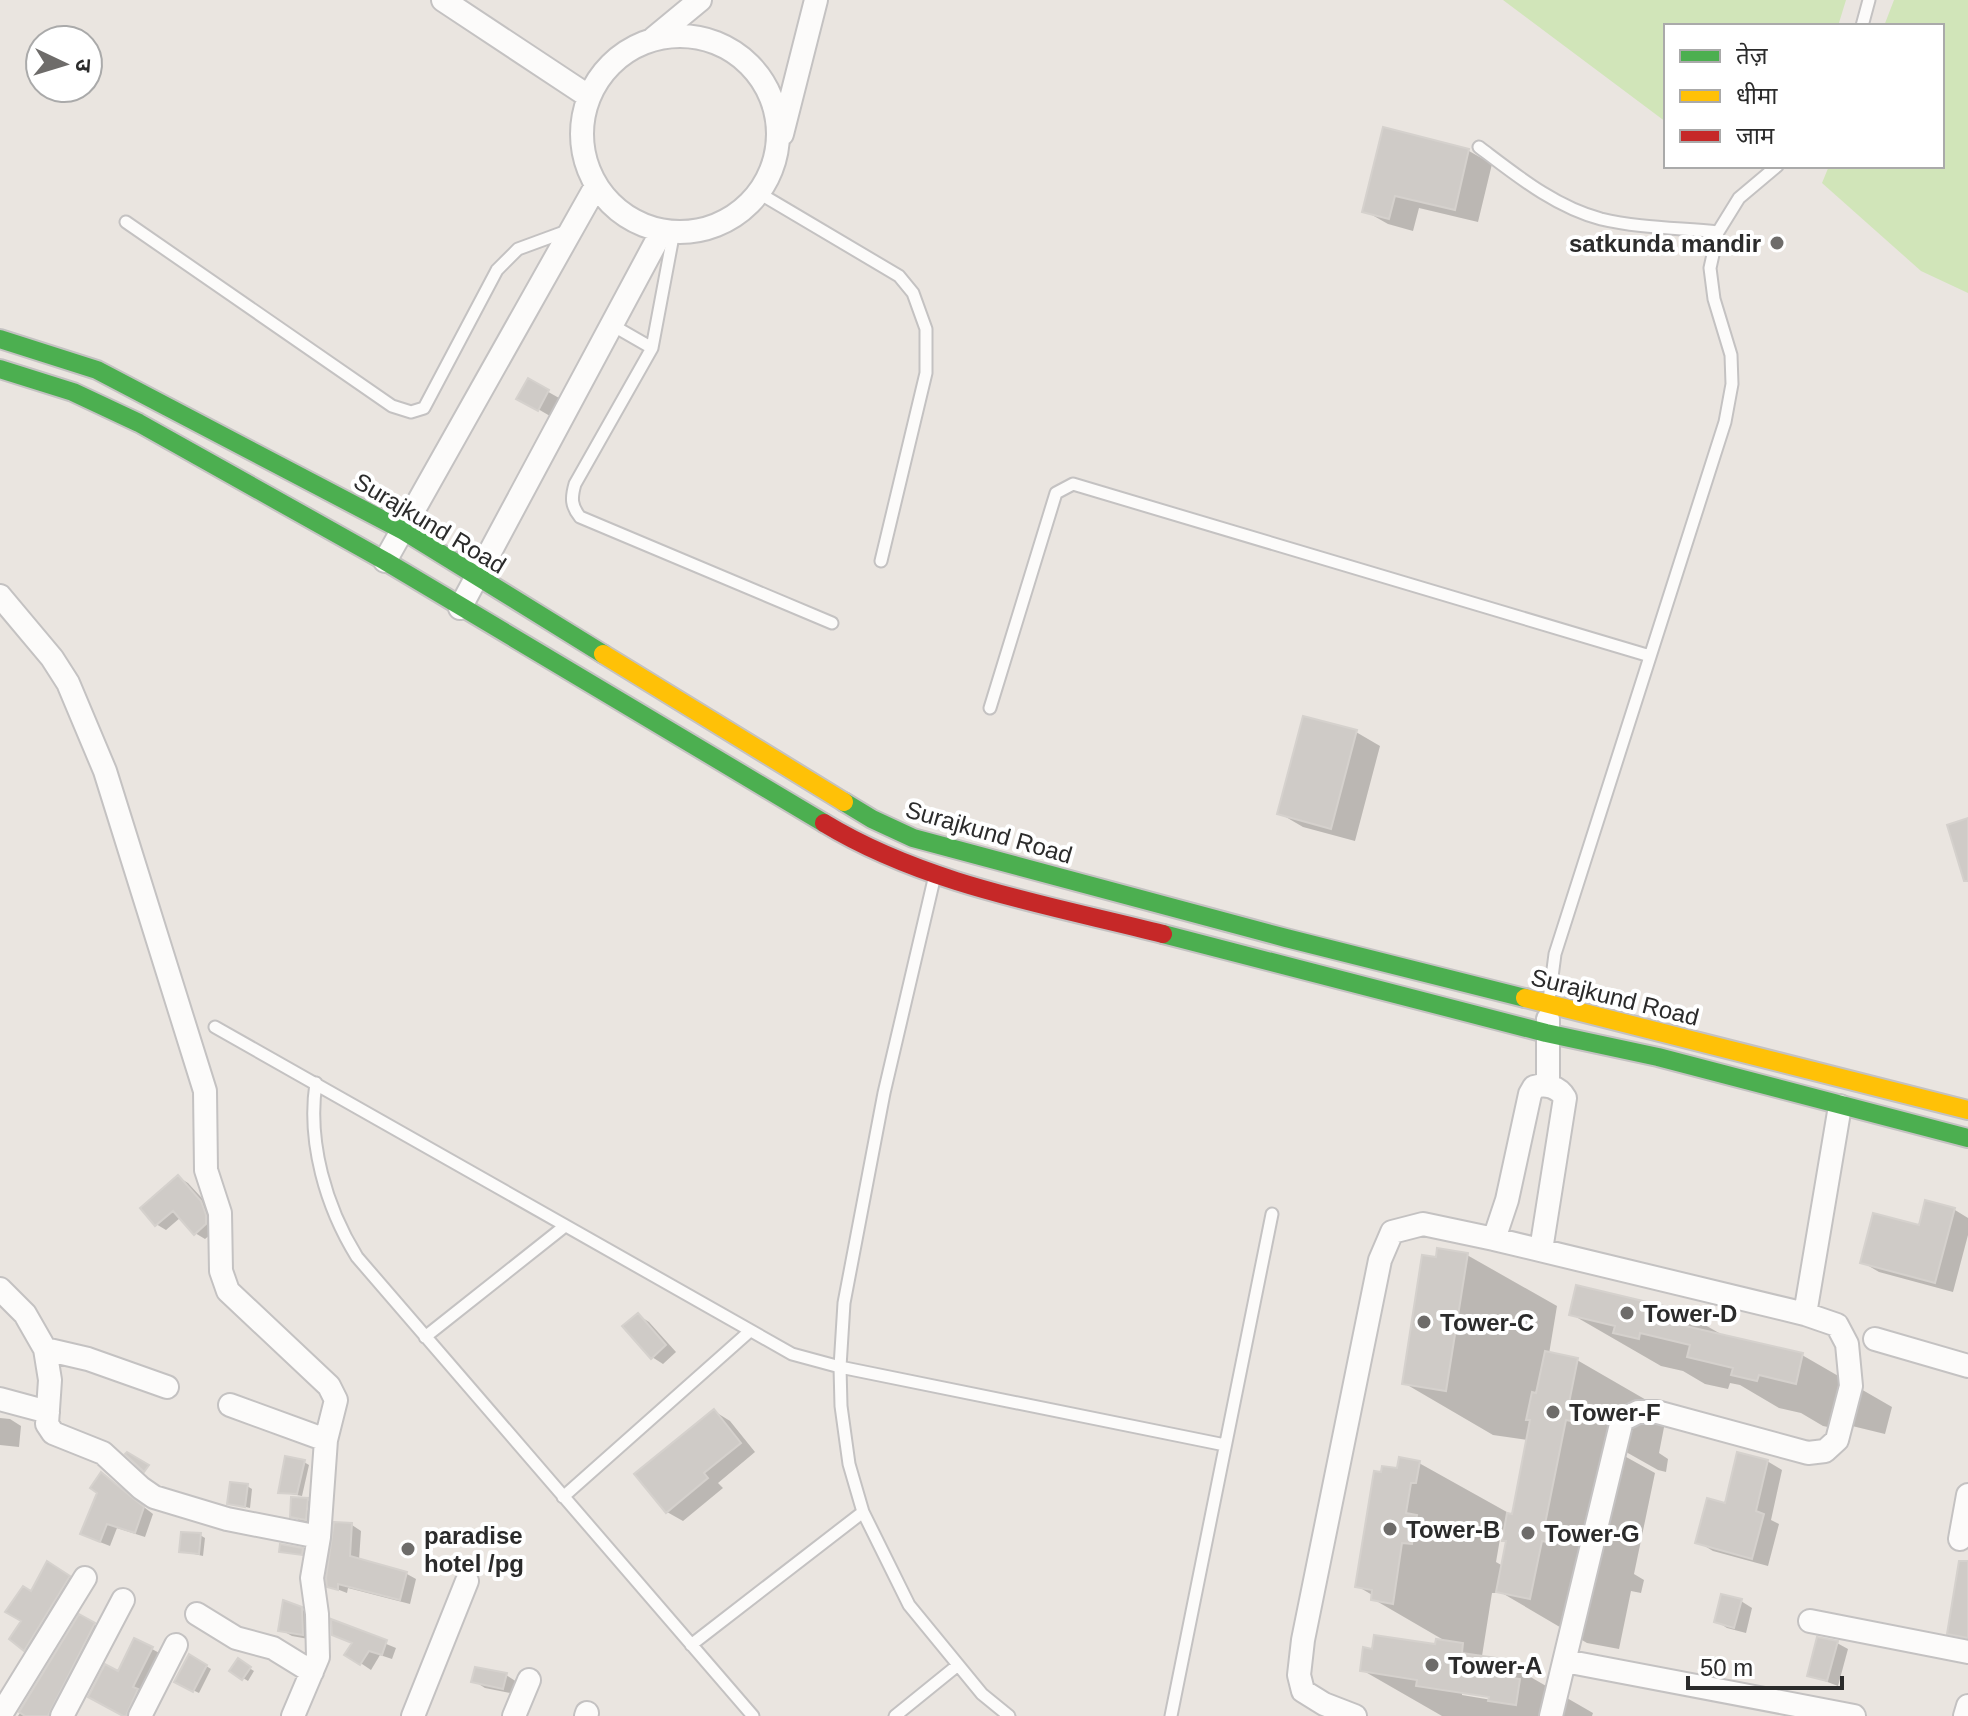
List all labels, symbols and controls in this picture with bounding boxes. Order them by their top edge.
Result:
north arrow [24,24,104,104]
legend [1664,24,1944,168]
text: तेज़ [1736,42,1769,69]
text: उ [70,58,96,74]
text: धीमा [1736,82,1778,109]
text: जाम [1736,122,1775,149]
place label: satkunda mandir [1569,230,1761,257]
marker: satkunda mandir [1768,234,1786,252]
street label: Surajkund Road [349,467,511,579]
street label: Surajkund Road [903,795,1075,869]
street label: Surajkund Road [1528,963,1702,1031]
place label: Tower-D [1643,1300,1737,1327]
marker: Tower-D [1618,1304,1636,1322]
place label: Tower-C [1440,1309,1534,1336]
marker: Tower-C [1415,1313,1433,1331]
place label: Tower-F [1569,1399,1661,1426]
marker: Tower-F [1544,1403,1562,1421]
place label: Tower-B [1406,1516,1500,1543]
marker: Tower-B [1381,1520,1399,1538]
place label: Tower-G [1544,1520,1640,1547]
place label: paradise hotel /pg [424,1522,524,1577]
marker: Tower-G [1519,1524,1537,1542]
marker: paradise hotel /pg [399,1540,417,1558]
scale bar [1688,1640,1842,1690]
place label: Tower-A [1448,1652,1542,1679]
text: 50 m [1700,1654,1753,1681]
marker: Tower-A [1423,1656,1441,1674]

